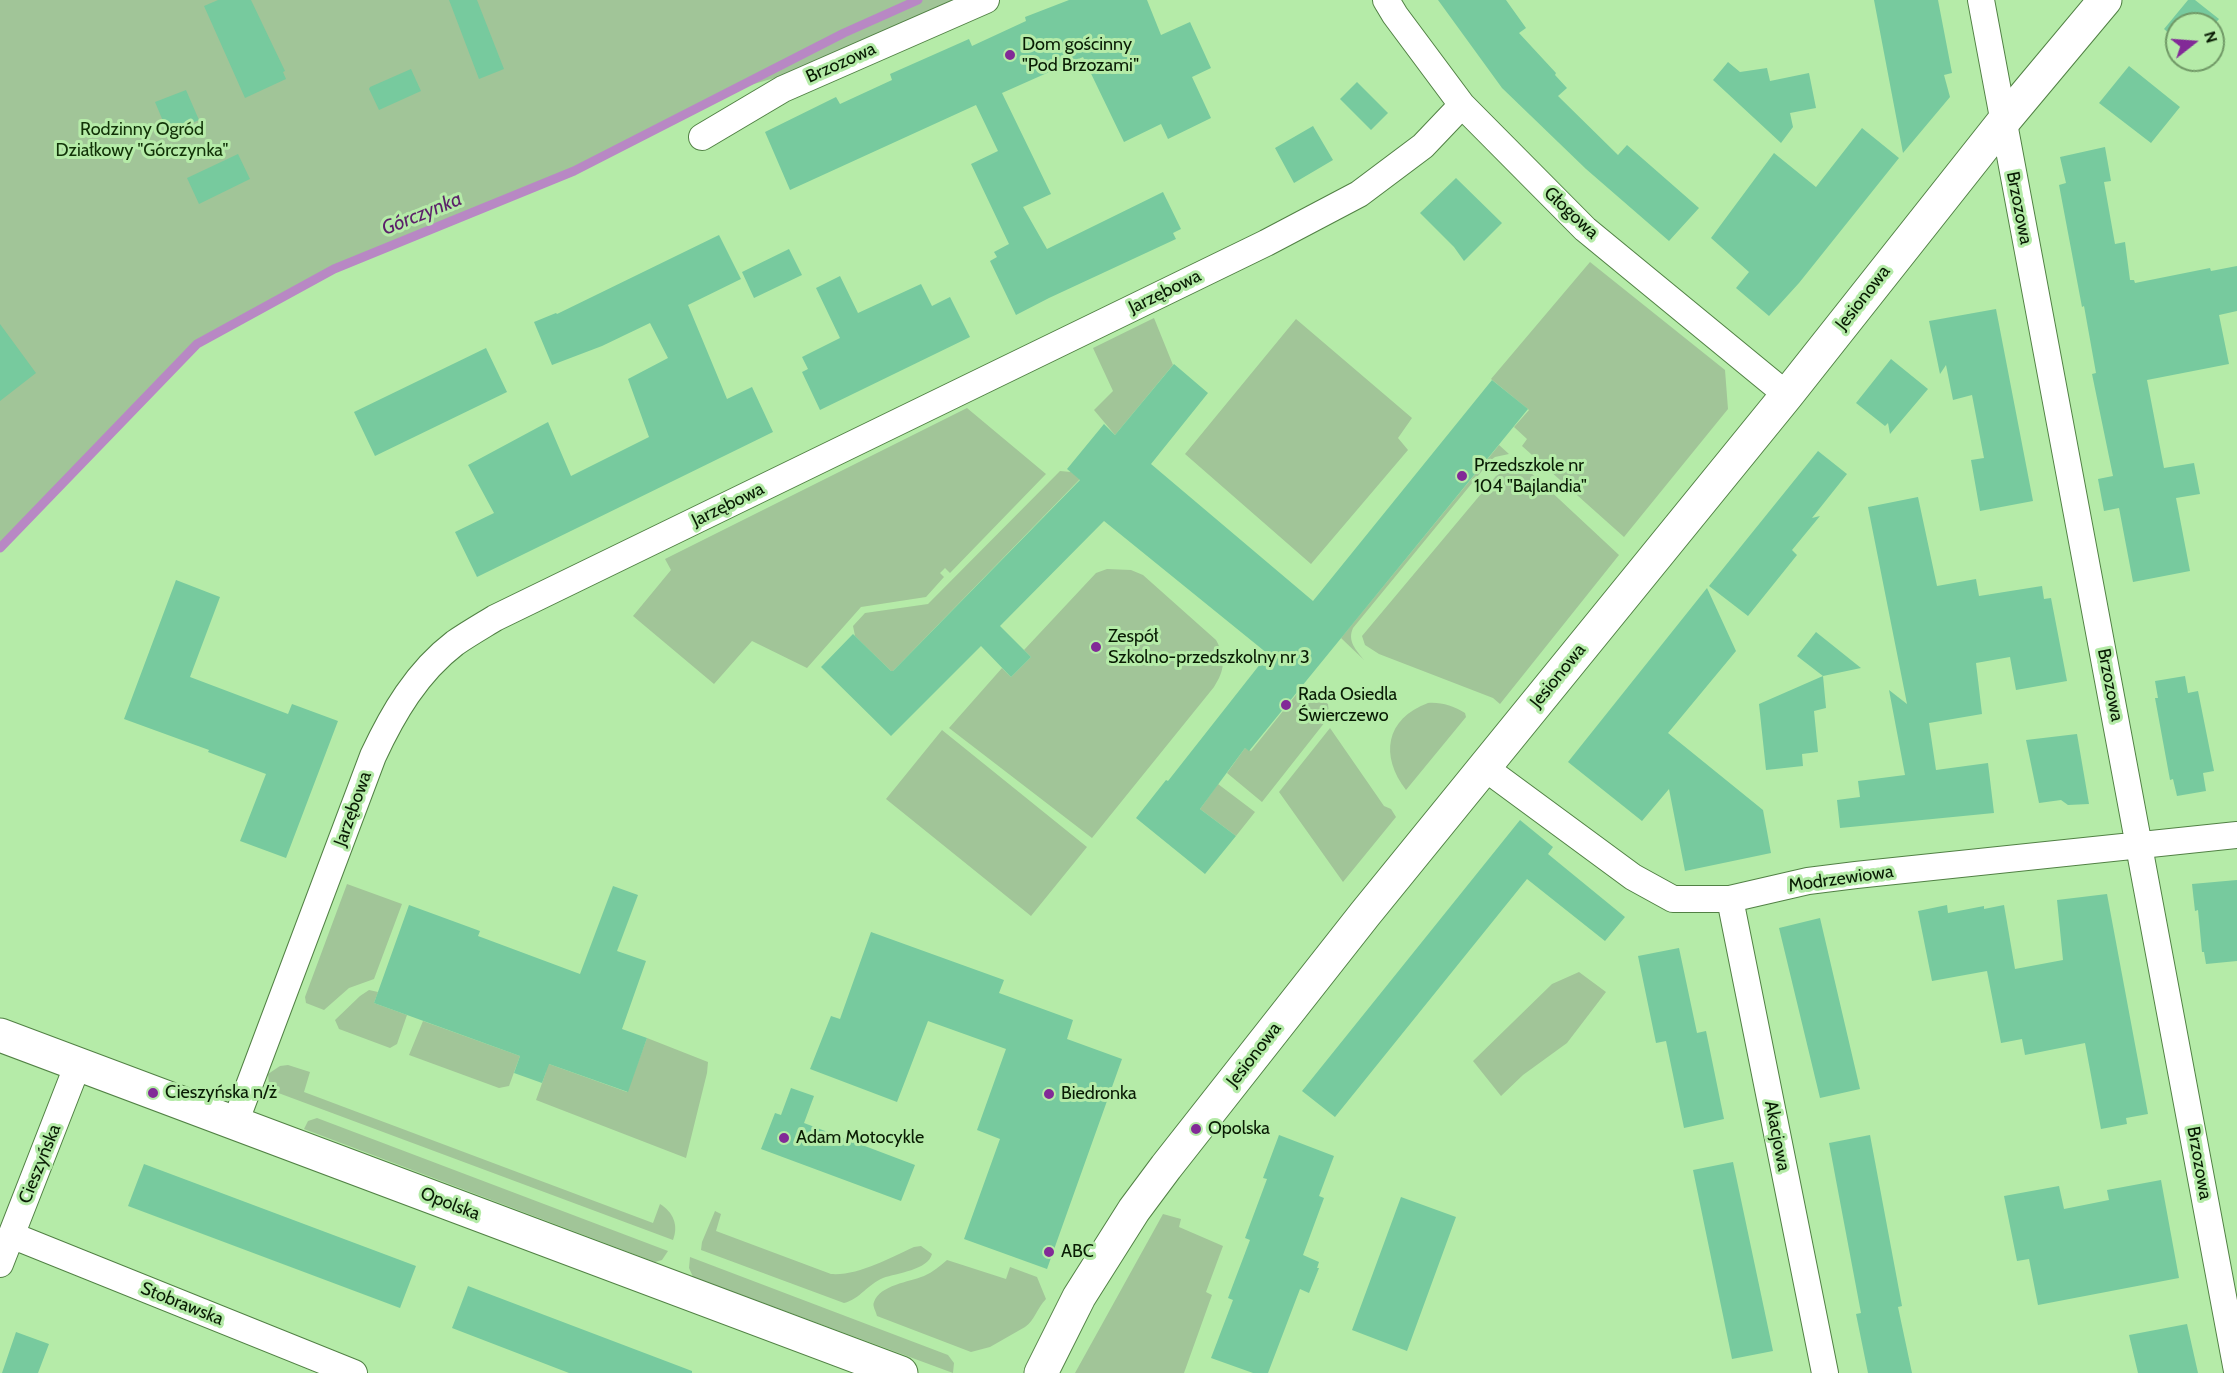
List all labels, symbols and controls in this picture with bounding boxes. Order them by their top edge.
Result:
north arrow [2165,12,2225,72]
text: N [2200,29,2222,45]
place label: Dom gościnny "Pod Brzozami" [1022,34,1139,76]
street label: Brzozowa [803,38,879,88]
marker: Dom gościnny "Pod Brzozami" [1003,48,1017,62]
park label: Rodzinny Ogród Działkowy "Górczynka" [56,119,228,162]
street label: Brzozowa [2001,170,2037,246]
street label: Głogowa [1539,182,1603,244]
water label: Górczynka [378,187,466,241]
street label: Jesionowa [1831,261,1895,335]
street label: Jarzębowa [1125,265,1205,319]
place label: Przedszkole nr 104 "Bajlandia" [1474,455,1587,498]
marker: Przedszkole nr 104 "Bajlandia" [1455,469,1469,483]
street label: Jarzębowa [688,478,768,532]
place label: Zespół Szkolno-przedszkolny nr 3 [1108,626,1310,668]
marker: Zespół Szkolno-przedszkolny nr 3 [1089,640,1103,654]
street label: Jesionowa [1526,640,1590,712]
street label: Brzozowa [2092,647,2128,723]
place label: Rada Osiedla Świerczewo [1298,684,1397,726]
marker: Rada Osiedla Świerczewo [1279,698,1293,712]
street label: Jarzębowa [330,769,376,849]
street label: Modrzewiowa [1787,861,1895,897]
street label: Jesionowa [1222,1018,1286,1092]
place label: Cieszyńska n/ż [165,1082,277,1104]
place label: Biedronka [1061,1083,1137,1105]
marker: Cieszyńska n/ż [146,1086,160,1100]
marker: Biedronka [1042,1087,1056,1101]
street label: Akacjowa [1760,1099,1794,1173]
place label: Opolska [1208,1118,1270,1140]
street label: Cieszyńska [14,1121,66,1207]
marker: Opolska [1189,1122,1203,1136]
street label: Brzozowa [2182,1125,2216,1201]
place label: Adam Motocykle [796,1127,924,1149]
marker: Adam Motocykle [777,1131,791,1145]
street label: Opolska [417,1183,483,1225]
place label: ABC [1061,1241,1094,1263]
marker: ABC [1042,1245,1056,1259]
street label: Stobrawska [138,1278,226,1330]

